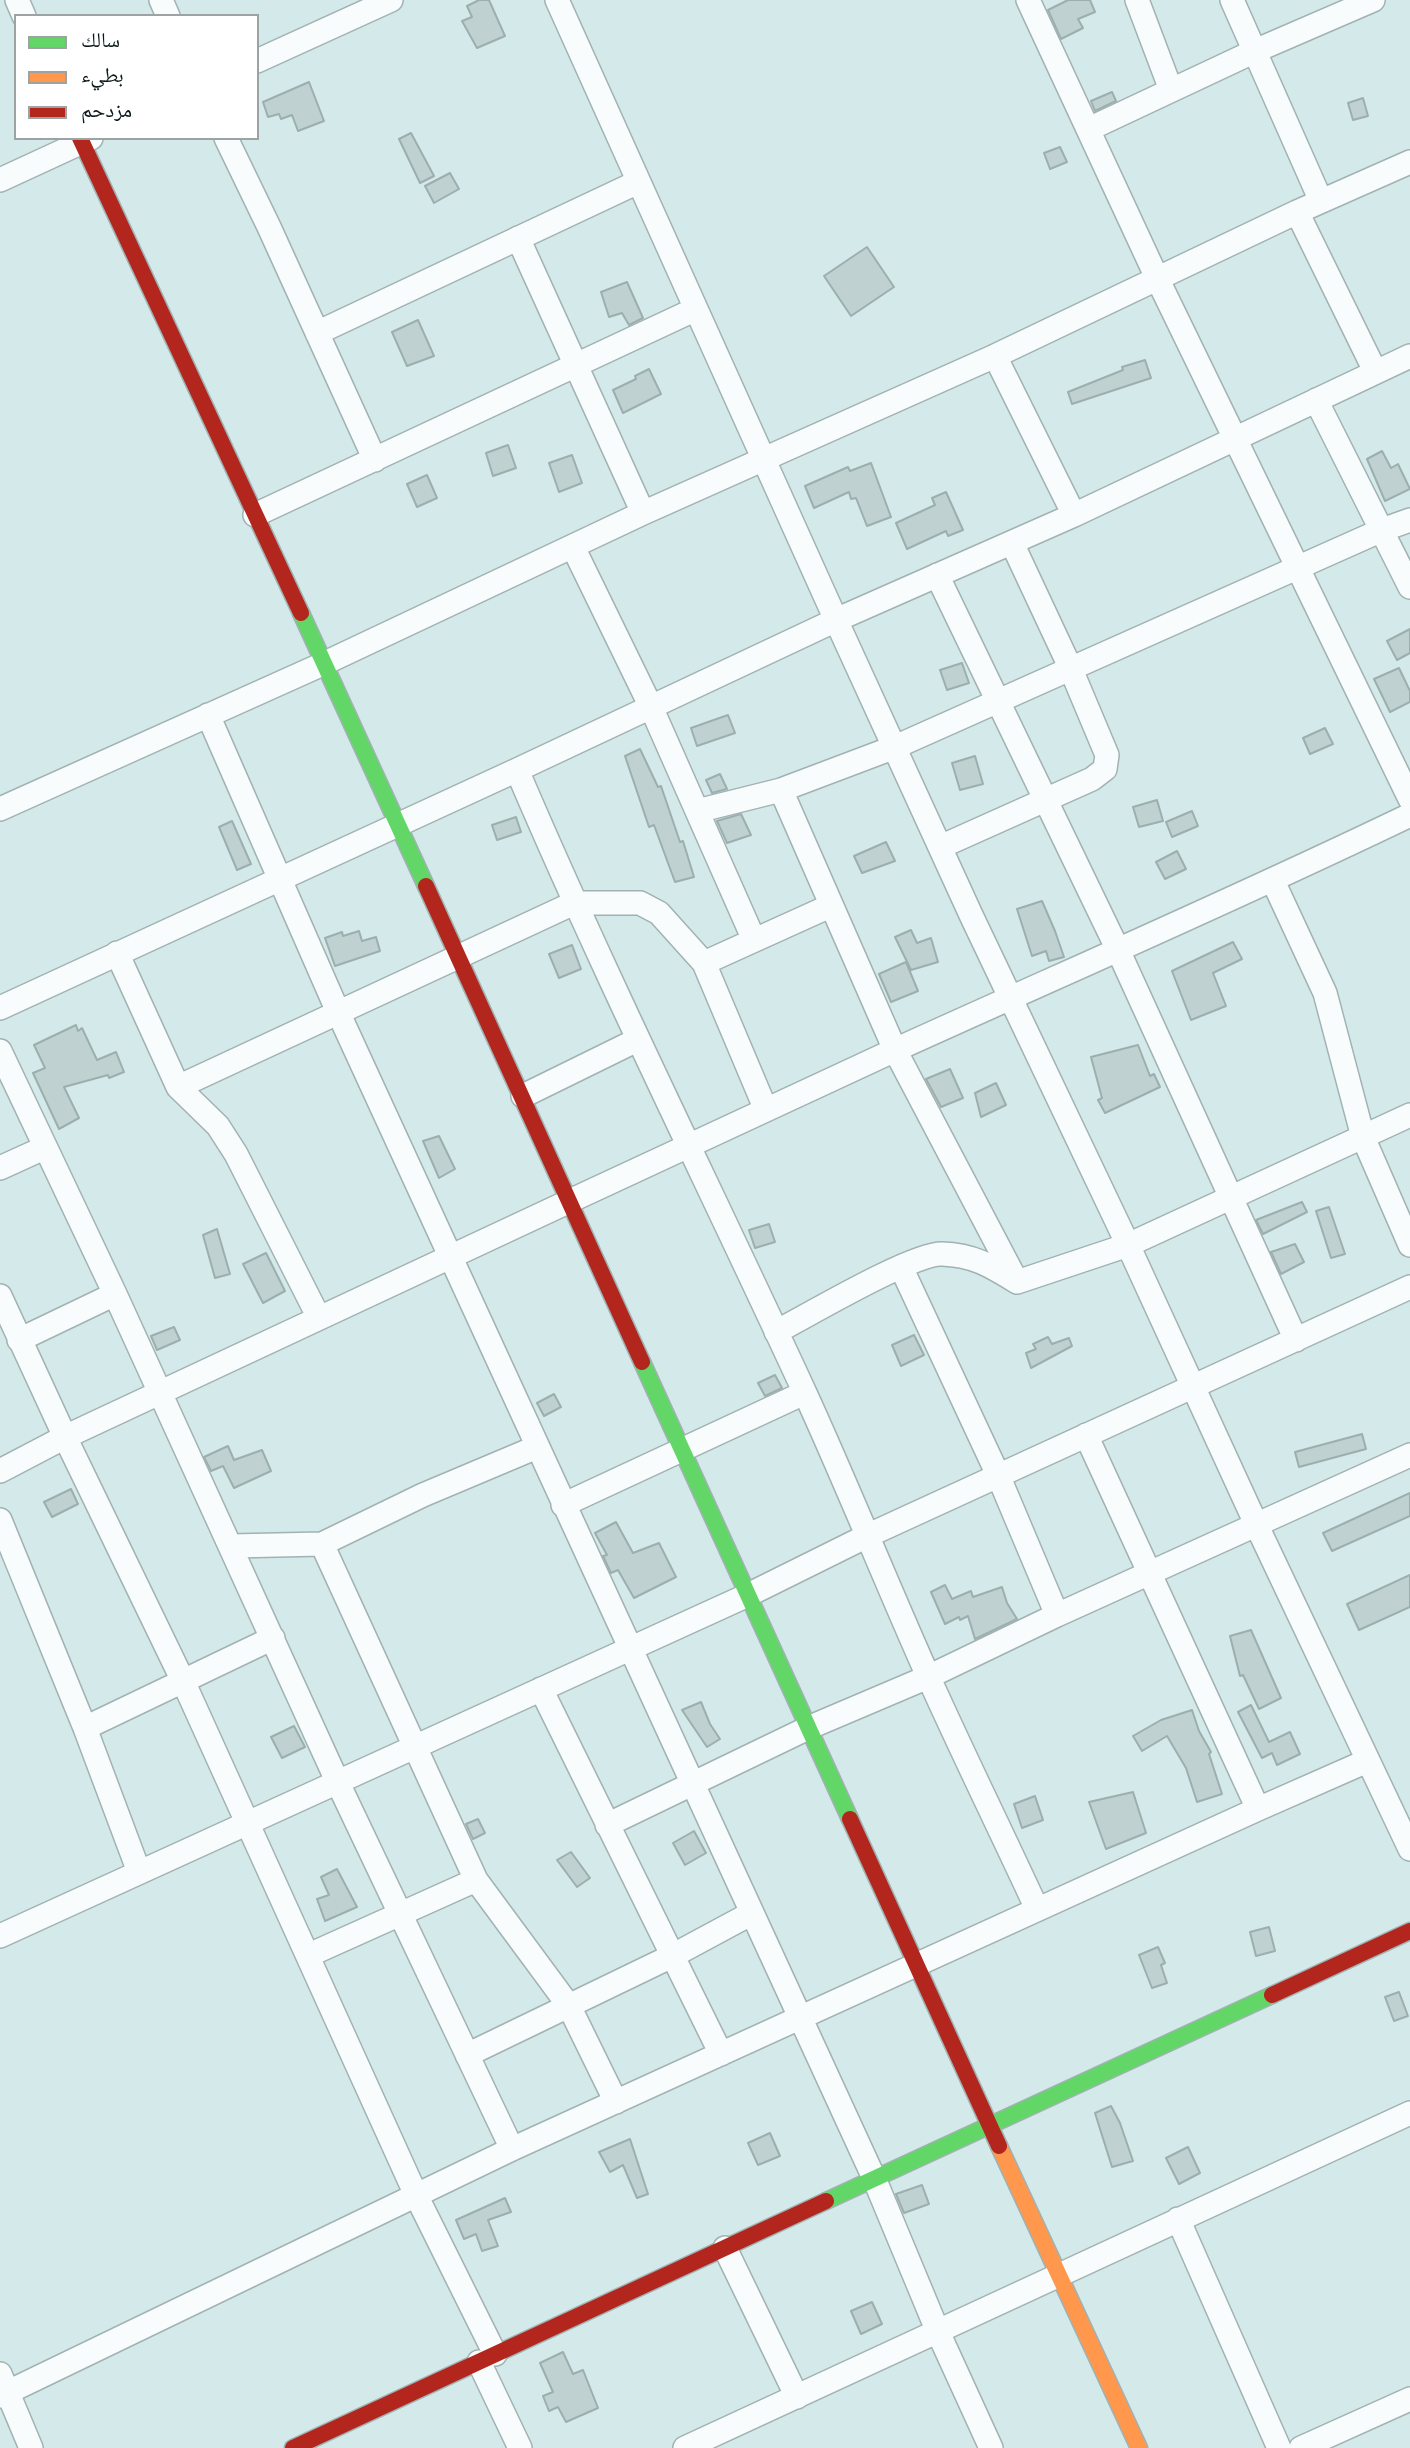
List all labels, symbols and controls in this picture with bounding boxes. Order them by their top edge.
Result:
legend [14,14,259,140]
text: سالك [81,27,120,53]
text: بطيء [81,62,124,88]
text: مزدحم [81,97,132,123]

